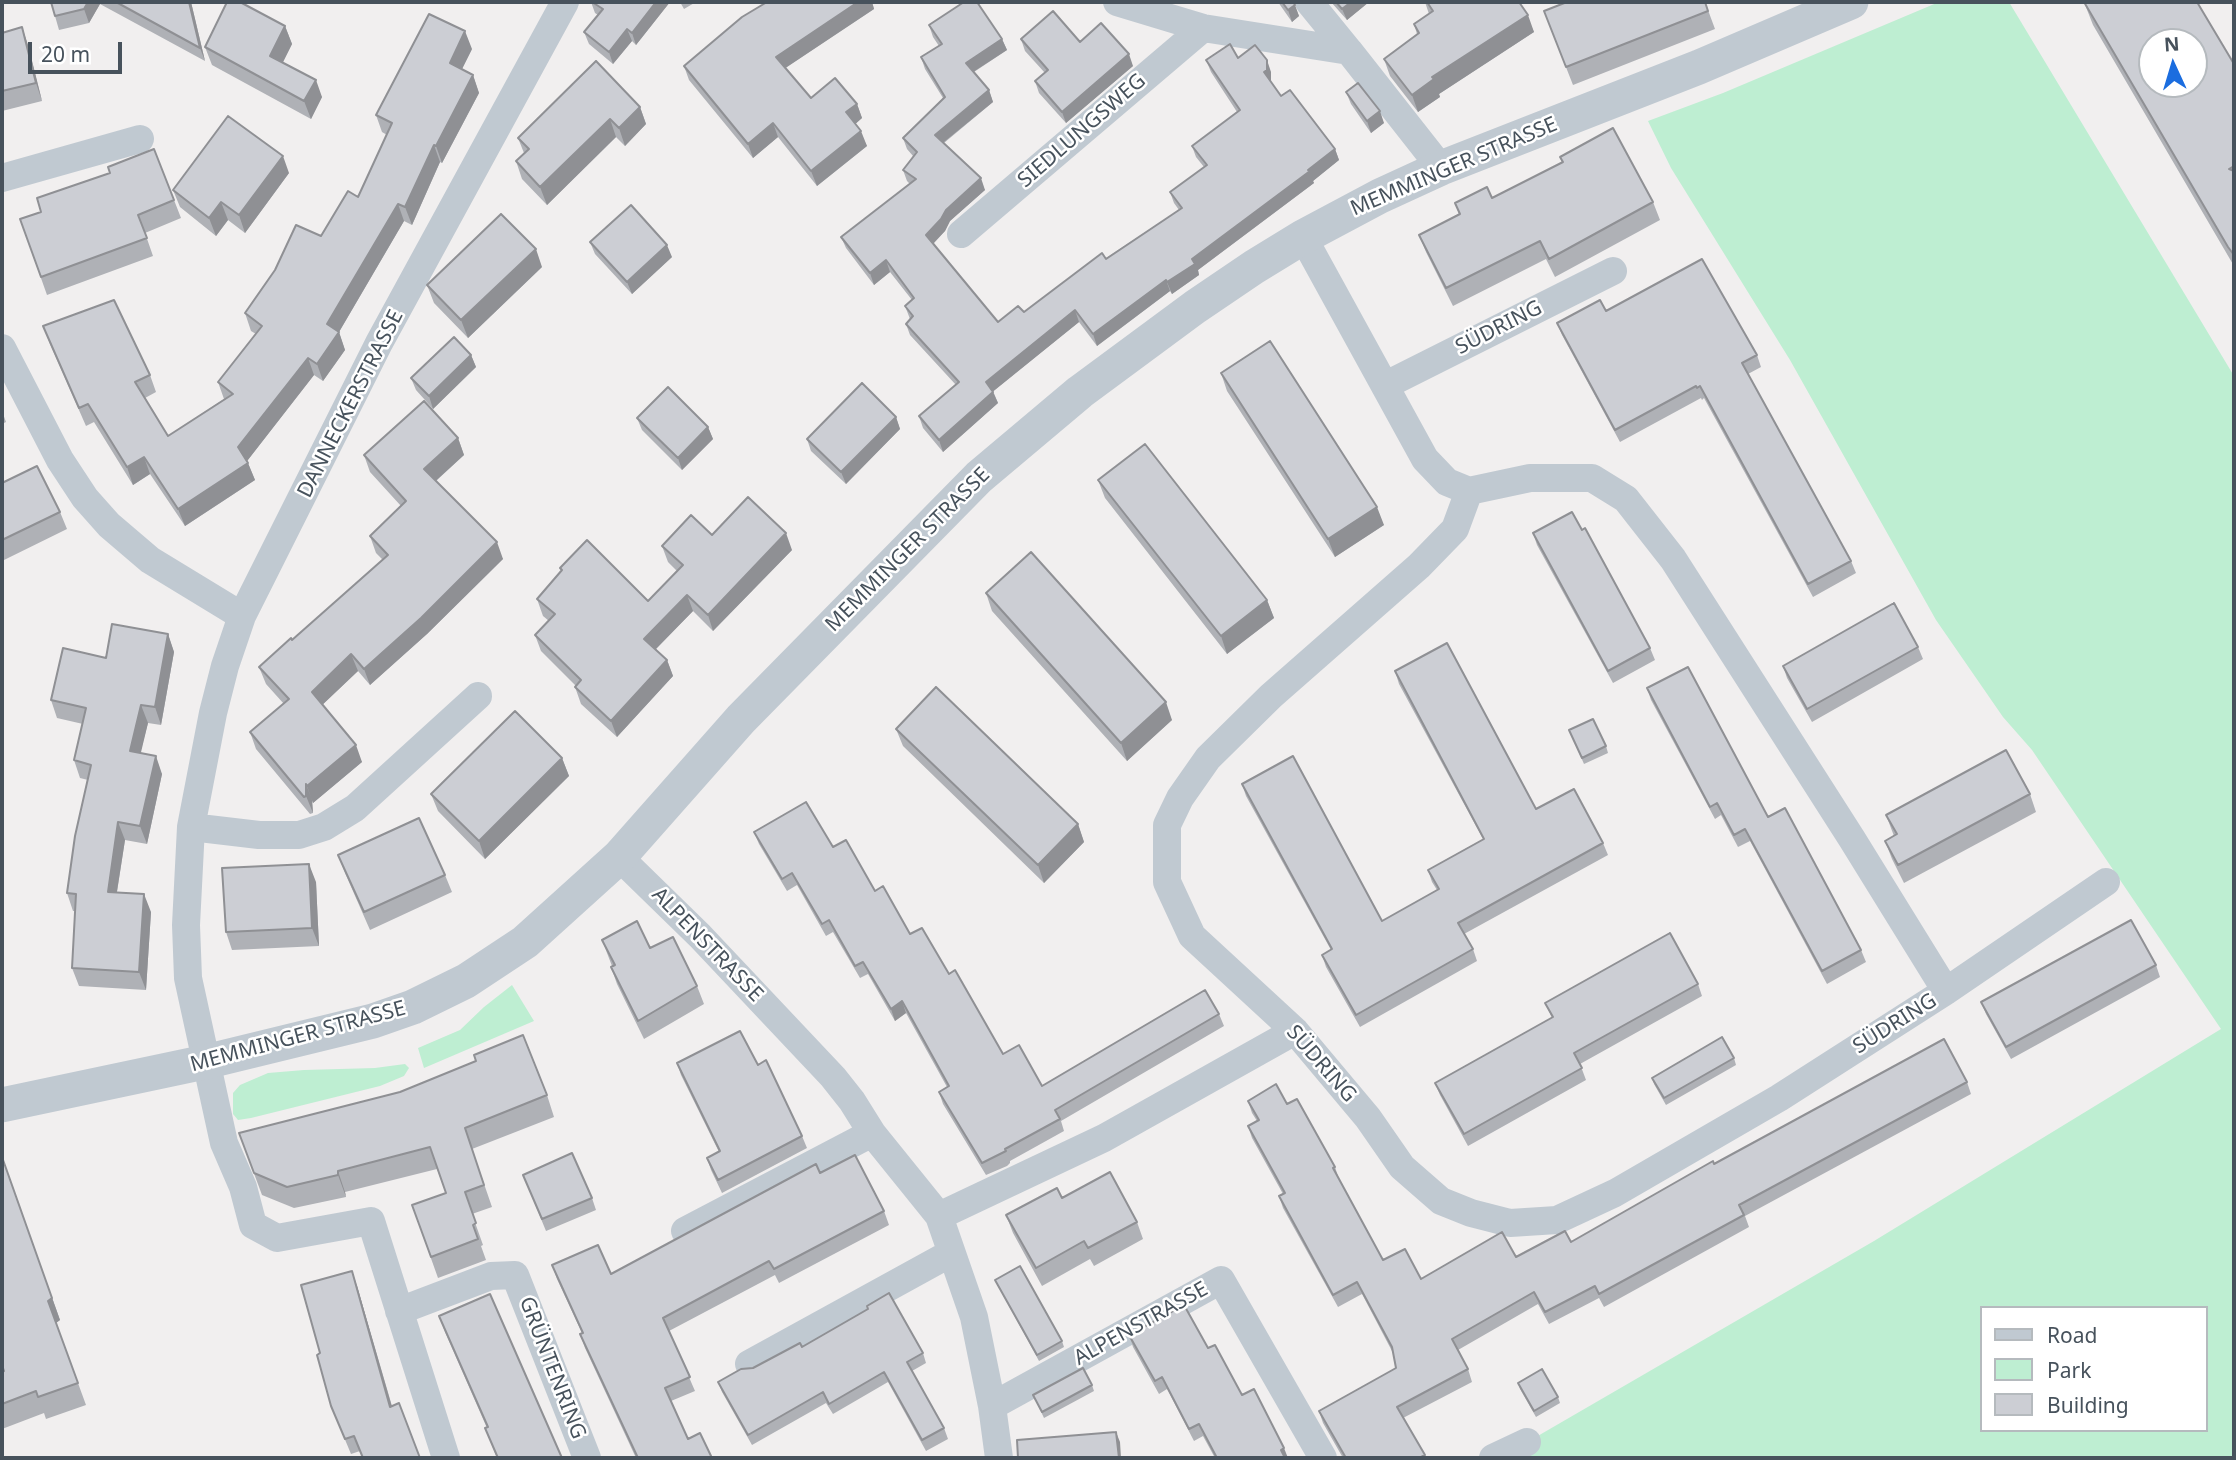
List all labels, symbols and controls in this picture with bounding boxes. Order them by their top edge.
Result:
scale bar [32,28,126,72]
north arrow [2138,28,2208,98]
text: N [2163,31,2180,58]
text: 20 m [41,40,90,68]
street label: SIEDLUNGSWEG [1013,69,1151,193]
street label: MEMMINGER STRASSE [1347,112,1561,222]
street label: SÜDRING [1452,296,1546,360]
street label: DANNECKERSTRASSE [293,306,409,502]
street label: MEMMINGER STRASSE [821,463,995,637]
street label: ALPENSTRASSE [646,883,768,1007]
street label: SÜDRING [1849,989,1941,1059]
street label: MEMMINGER STRASSE [188,996,408,1078]
street label: SÜDRING [1281,1020,1361,1108]
street label: ALPENSTRASSE [1070,1277,1212,1371]
street label: GRÜNTENRING [513,1293,591,1443]
legend [1980,1306,2208,1432]
text: Road [2047,1321,2097,1349]
text: Park [2047,1356,2091,1384]
text: Building [2047,1391,2129,1419]

